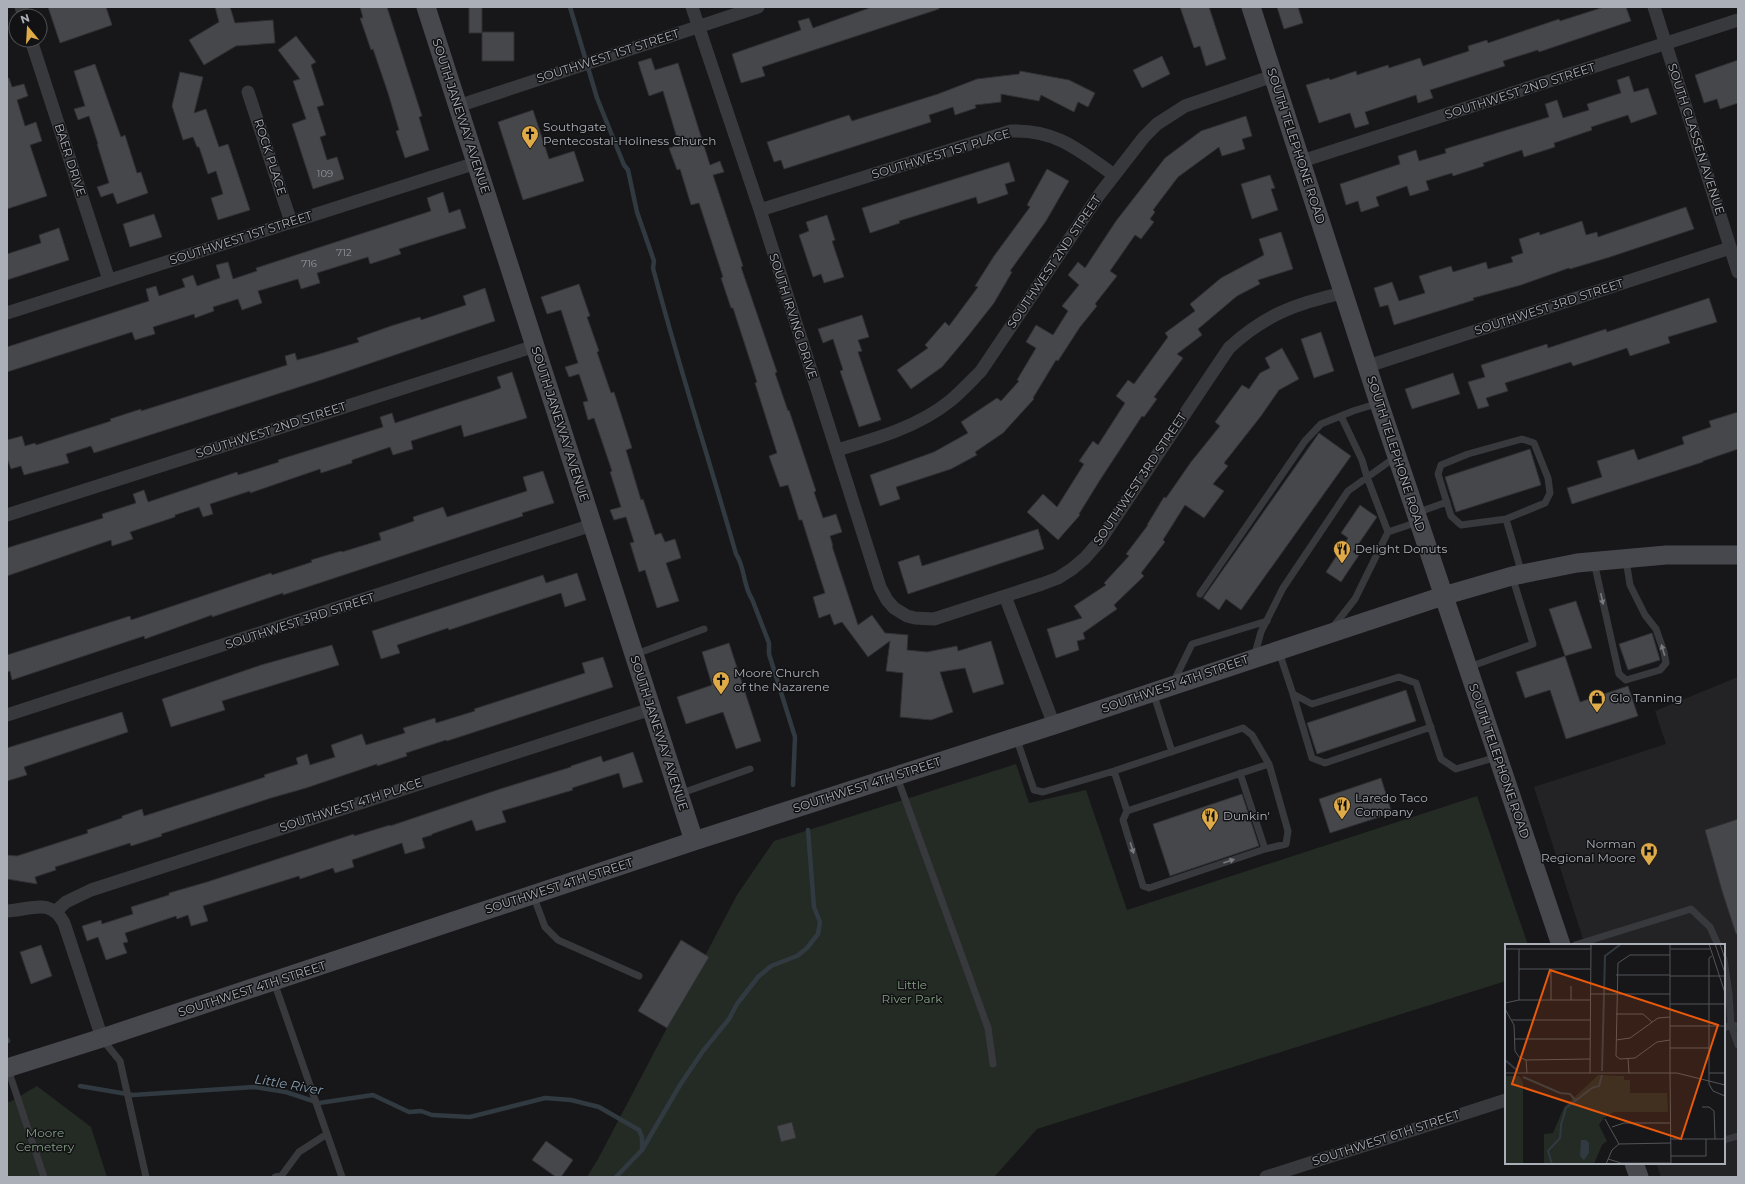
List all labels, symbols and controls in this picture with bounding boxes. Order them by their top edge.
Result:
north arrow [8,8,48,48]
text: N [19,10,31,27]
street label: SOUTHWEST 1ST STREET [535,25,681,86]
street label: SOUTH JANEWAY AVENUE [429,36,494,195]
street label: SOUTHWEST 2ND STREET [1443,59,1597,122]
street label: SOUTH CLASSEN AVENUE [1665,61,1728,216]
street label: SOUTH TELEPHONE ROAD [1264,66,1329,226]
street label: ROCK PLACE [251,117,290,197]
place label: Southgate Pentecostal-Holiness Church [543,119,716,148]
street label: BAER DRIVE [52,122,89,198]
church icon: Southgate Pentecostal-Holiness Church [520,124,540,149]
street label: SOUTHWEST 1ST PLACE [870,125,1012,182]
house number: 109 [317,167,333,180]
street label: SOUTHWEST 2ND STREET [1003,192,1104,331]
street label: SOUTHWEST 1ST STREET [168,207,314,268]
house number: 712 [336,246,352,259]
street label: SOUTH IRVING DRIVE [766,251,821,381]
house number: 716 [301,257,317,270]
street label: SOUTHWEST 3RD STREET [1472,275,1625,338]
street label: SOUTH JANEWAY AVENUE [528,344,593,503]
street label: SOUTH TELEPHONE ROAD [1364,374,1429,534]
street label: SOUTHWEST 2ND STREET [194,398,348,461]
street label: SOUTHWEST 3RD STREET [1090,410,1189,548]
restaurant icon: Delight Donuts [1332,539,1352,564]
place label: Delight Donuts [1355,541,1447,556]
street label: SOUTHWEST 3RD STREET [223,589,376,652]
one-way arrow [1599,593,1605,606]
one-way arrow [1660,643,1666,655]
street label: SOUTHWEST 4TH STREET [1099,651,1250,716]
street label: SOUTH JANEWAY AVENUE [627,653,692,812]
place label: Moore Church of the Nazarene [734,665,829,694]
church icon: Moore Church of the Nazarene [711,670,731,695]
street label: SOUTH TELEPHONE ROAD [1466,681,1533,840]
shop icon: Glo Tanning [1587,688,1607,713]
place label: Glo Tanning [1610,690,1683,705]
street label: SOUTHWEST 4TH STREET [791,753,943,816]
street label: SOUTHWEST 4TH PLACE [277,774,424,835]
place label: Laredo Taco Company [1355,790,1428,819]
restaurant icon: Laredo Taco Company [1332,795,1352,820]
restaurant icon: Dunkin' [1200,806,1220,831]
place label: Dunkin' [1223,808,1270,823]
place label: Norman Regional Moore [1541,836,1636,865]
hospital icon: Norman Regional Moore [1639,841,1659,866]
one-way arrow [1129,842,1135,854]
street label: SOUTHWEST 4TH STREET [483,854,635,917]
one-way arrow [1223,858,1235,864]
inset map [1505,944,1725,1164]
street label: SOUTHWEST 4TH STREET [176,957,328,1020]
park label: Little River Park [882,977,943,1006]
water label: Little River [254,1070,325,1098]
street label: SOUTHWEST 6TH STREET [1310,1106,1462,1169]
park label: Moore Cemetery [16,1125,75,1154]

